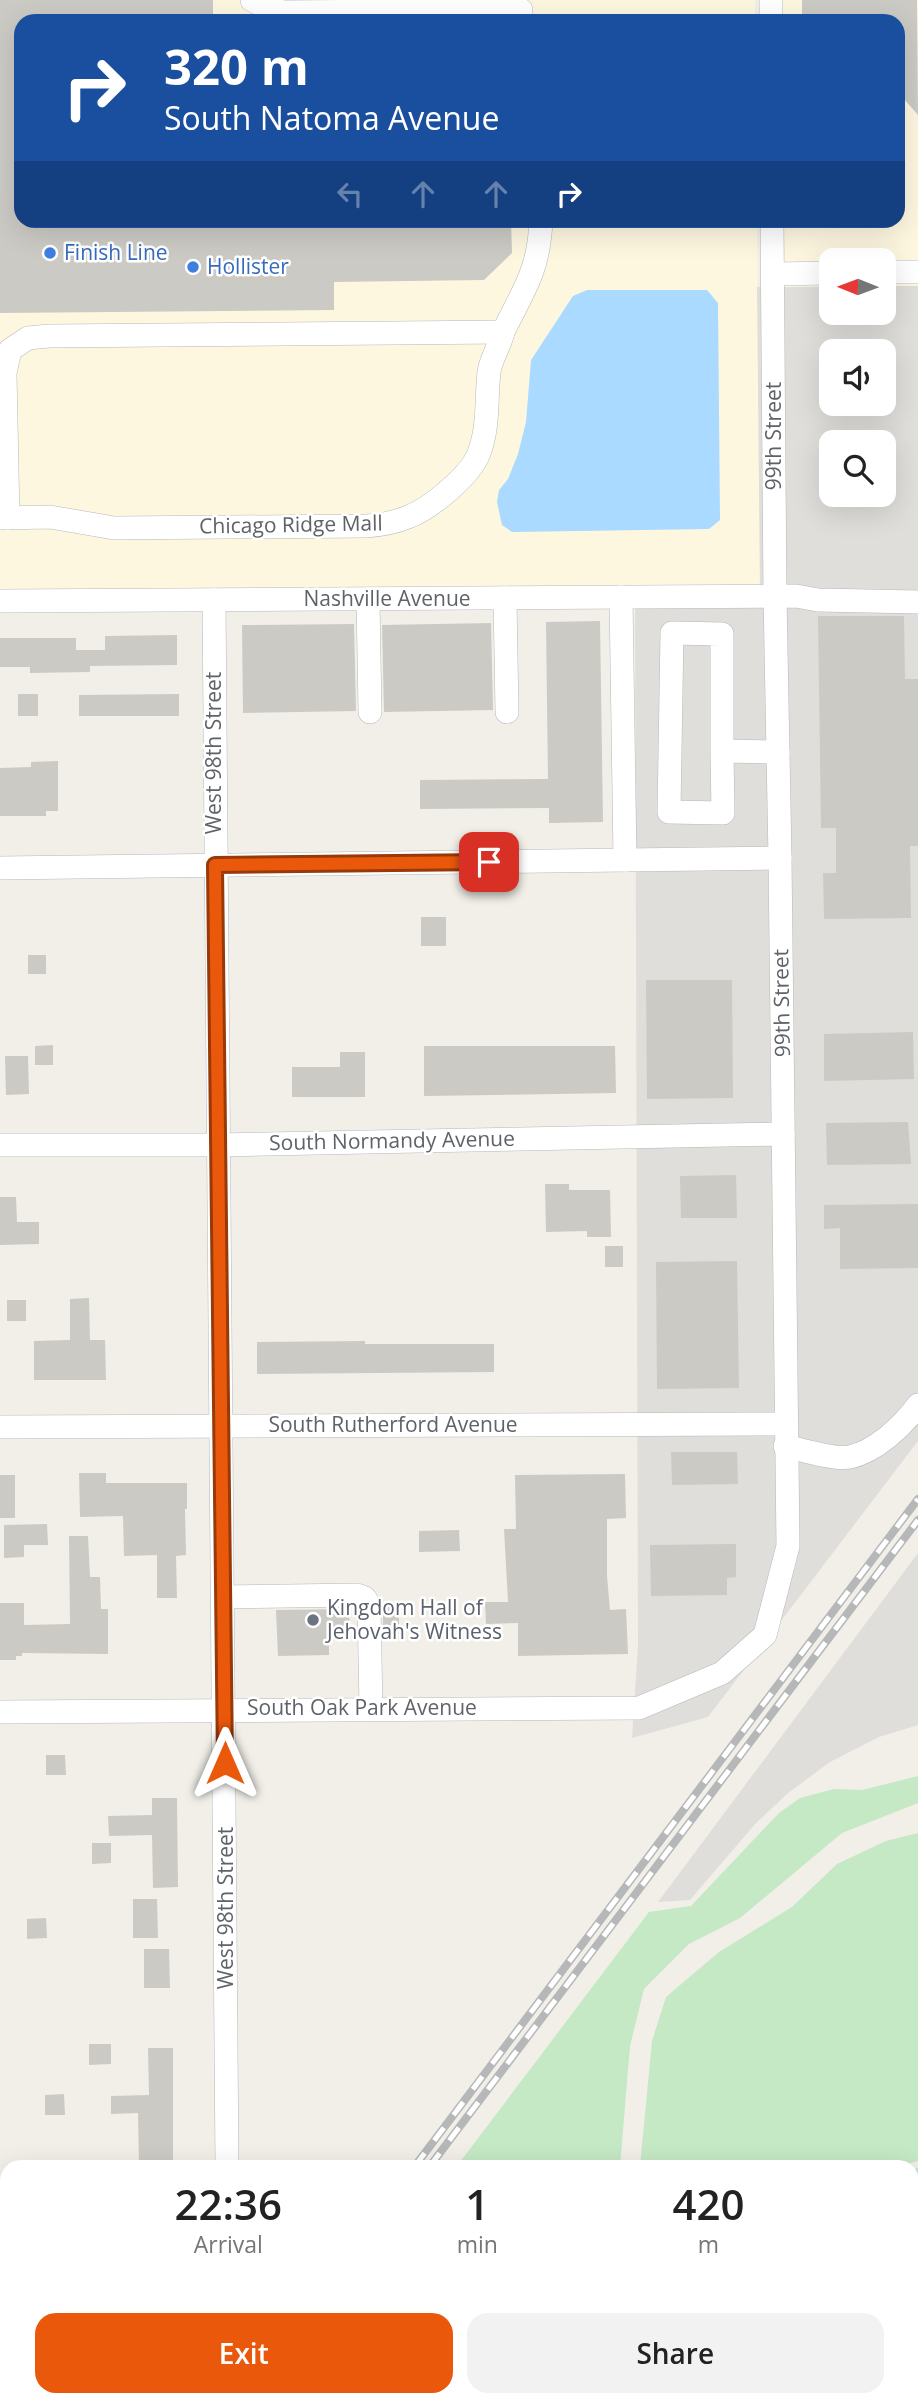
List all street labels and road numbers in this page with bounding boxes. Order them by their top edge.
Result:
street label: 99th Street [759,382,787,490]
street label: Chicago Ridge Mall [199,508,383,540]
street label: Nashville Avenue [303,584,471,612]
street label: West 98th Street [199,672,227,834]
street label: 99th Street [766,949,796,1058]
street label: South Normandy Avenue [269,1124,515,1156]
street label: South Rutherford Avenue [268,1410,518,1438]
street label: South Oak Park Avenue [247,1693,477,1721]
street label: West 98th Street [211,1827,239,1989]

